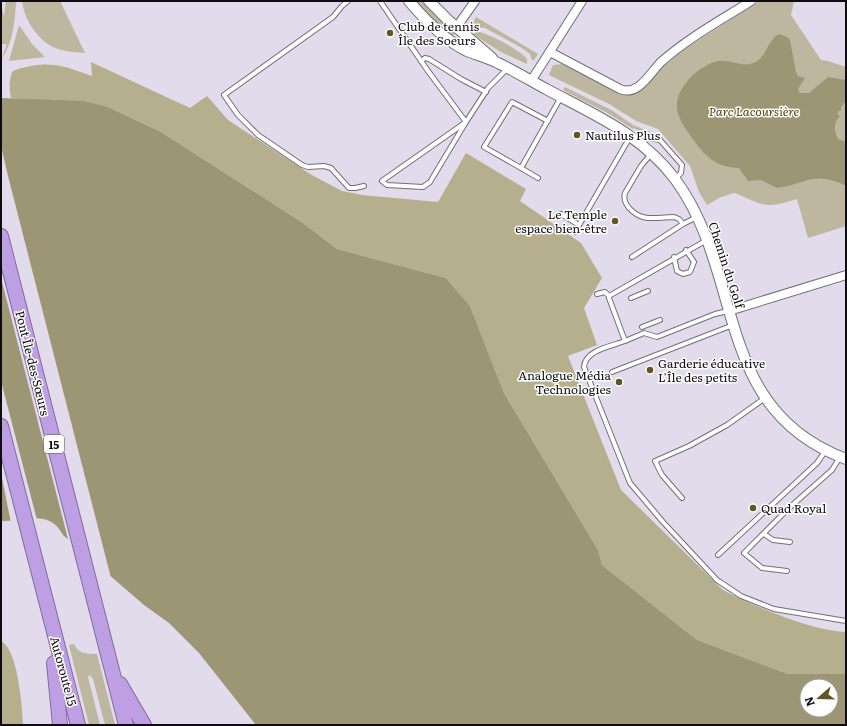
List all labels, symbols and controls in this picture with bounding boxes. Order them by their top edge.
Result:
place label: Club de tennis Île des Soeurs [398,17,480,49]
marker: Club de tennis Île des Soeurs [385,28,395,38]
park label: Parc Lacoursière [709,102,799,120]
place label: Nautilus Plus [585,126,661,144]
marker: Nautilus Plus [572,130,582,140]
place label: Le Temple espace bien-être [515,205,607,237]
marker: Le Temple espace bien-être [610,216,620,226]
street label: Chemin du Golf [705,219,750,312]
street label: Pont Île-des-Sœurs [11,309,55,418]
place label: Garderie éducative L'Île des petits [658,354,765,386]
marker: Garderie éducative L'Île des petits [645,365,655,375]
place label: Analogue Média Technologies [518,366,612,398]
marker: Analogue Média Technologies [614,377,624,387]
road number: 15 [44,435,64,453]
place label: Quad Royal [761,499,826,517]
marker: Quad Royal [748,503,758,513]
street label: Autoroute 15 [46,634,82,708]
north arrow [799,678,839,718]
text: N [800,695,818,709]

